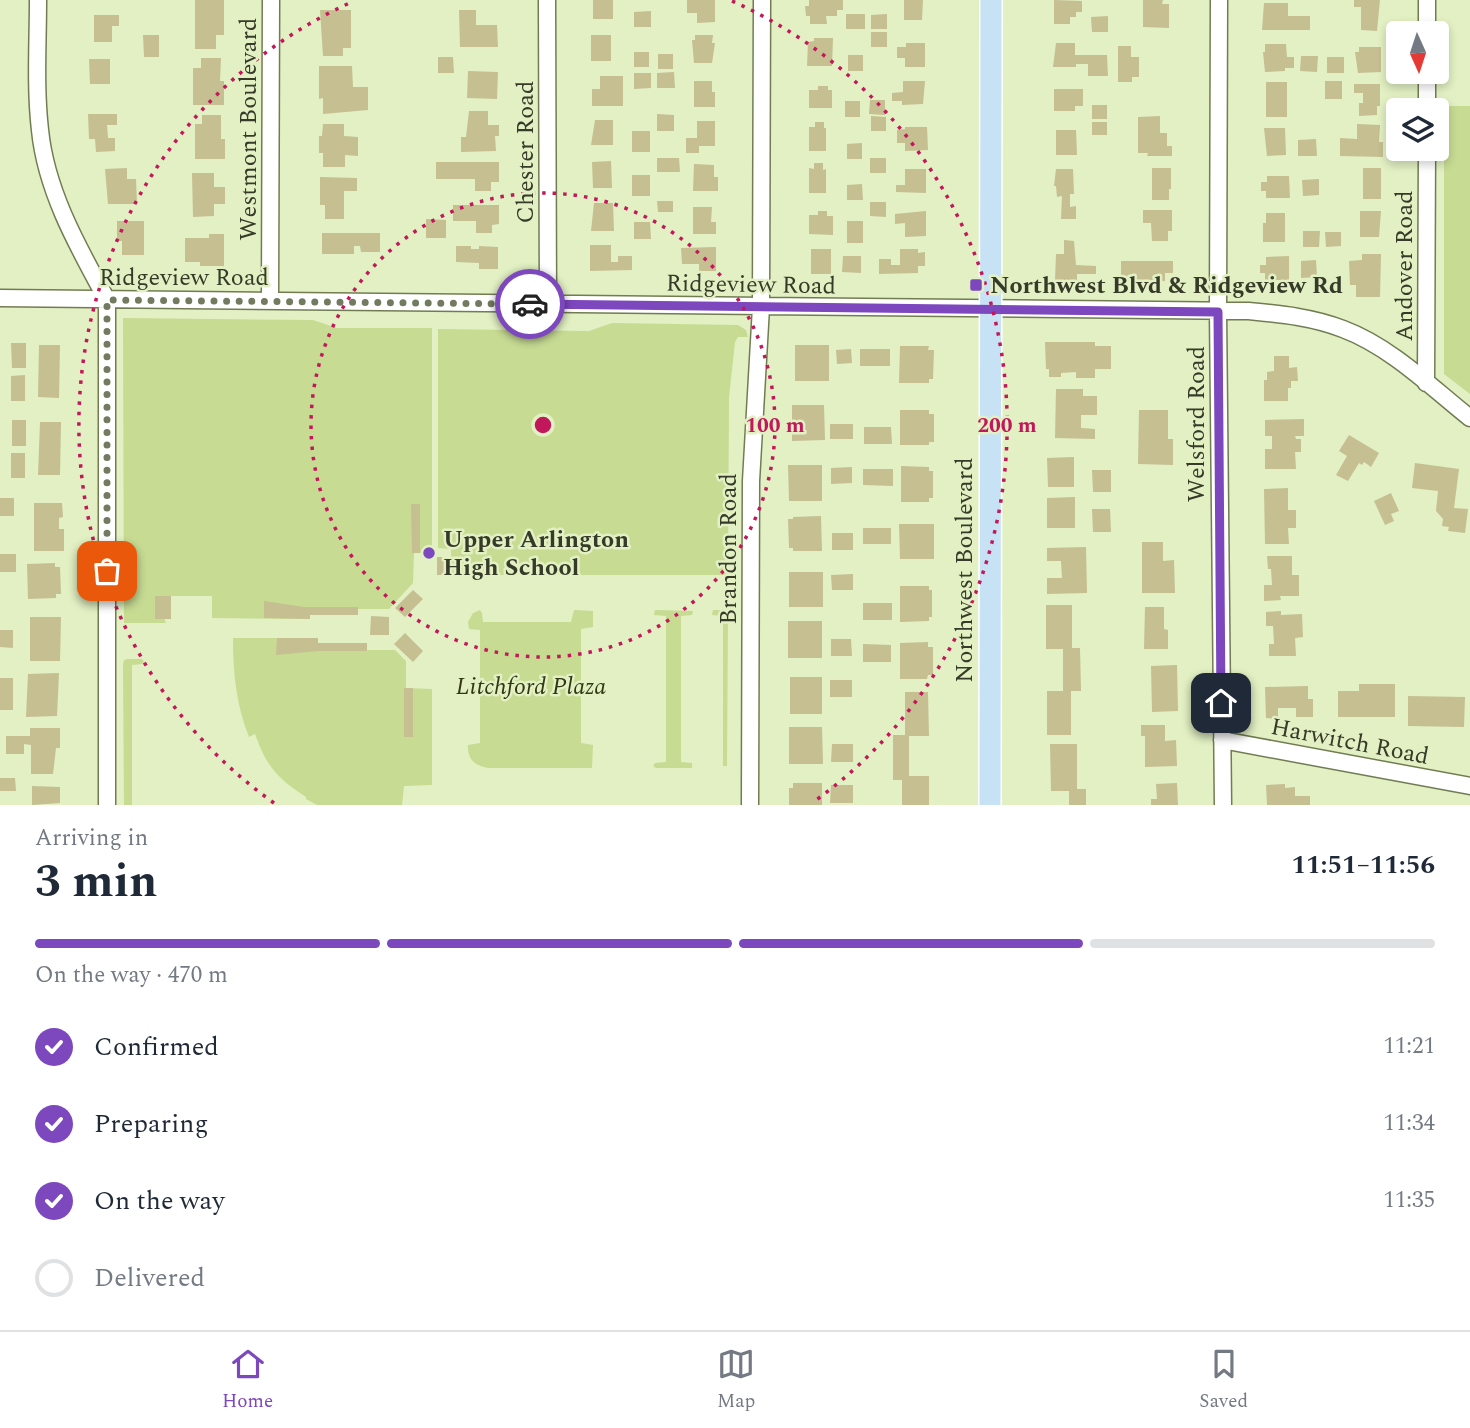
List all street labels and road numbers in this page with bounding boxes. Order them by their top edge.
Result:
street label: Westmont Boulevard [231,18,267,240]
street label: Chester Road [508,81,544,223]
street label: Andover Road [1387,190,1423,342]
street label: Ridgeview Road [99,260,269,296]
street label: Ridgeview Road [666,266,836,304]
street label: Welsford Road [1179,346,1215,502]
street label: Northwest Boulevard [947,457,983,683]
street label: Brandon Road [711,473,747,625]
street label: Harwitch Road [1268,709,1432,775]

